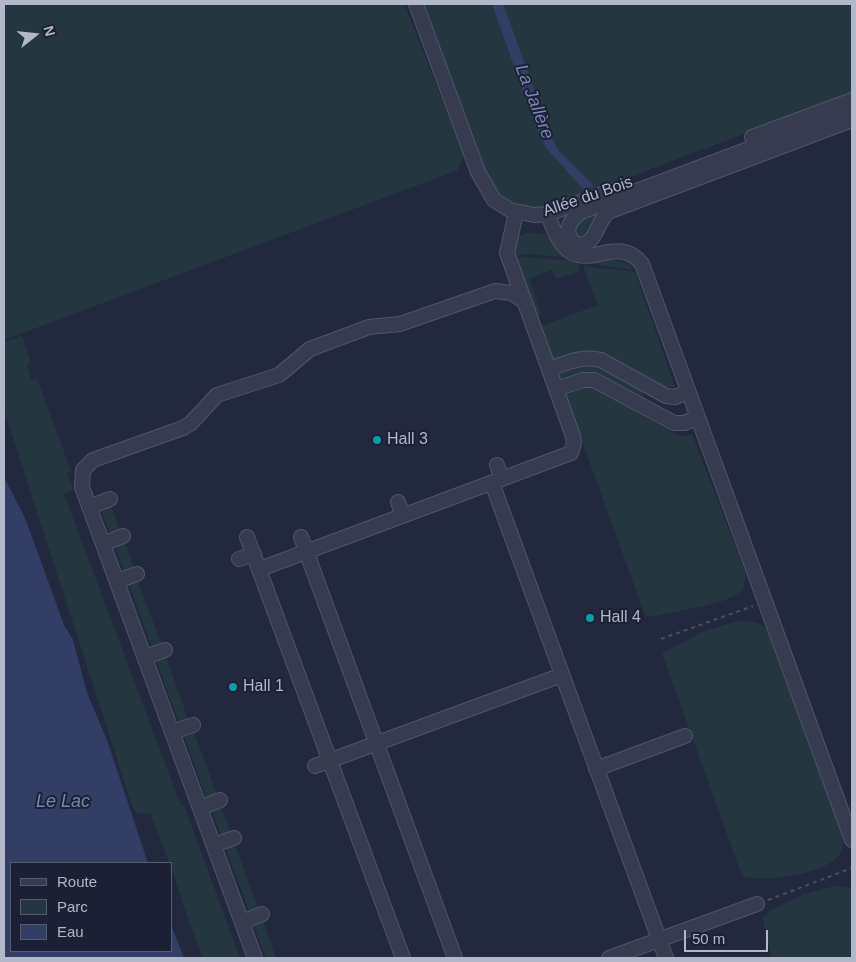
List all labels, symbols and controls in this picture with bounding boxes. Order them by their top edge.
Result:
north arrow [10,10,60,60]
text: N [40,24,59,38]
water label: La Jallère [510,62,558,142]
street label: Allée du Bois [541,173,635,221]
place label: Hall 3 [387,430,428,450]
marker: Hall 3 [371,434,383,446]
place label: Hall 4 [600,608,641,628]
marker: Hall 4 [584,612,596,624]
place label: Hall 1 [243,677,284,697]
marker: Hall 1 [227,681,239,693]
water label: Le Lac [36,791,90,813]
legend [10,862,172,952]
text: Route [57,873,97,890]
text: Parc [57,898,88,915]
scale bar [686,920,770,952]
text: Eau [57,923,84,940]
text: 50 m [692,930,725,947]

